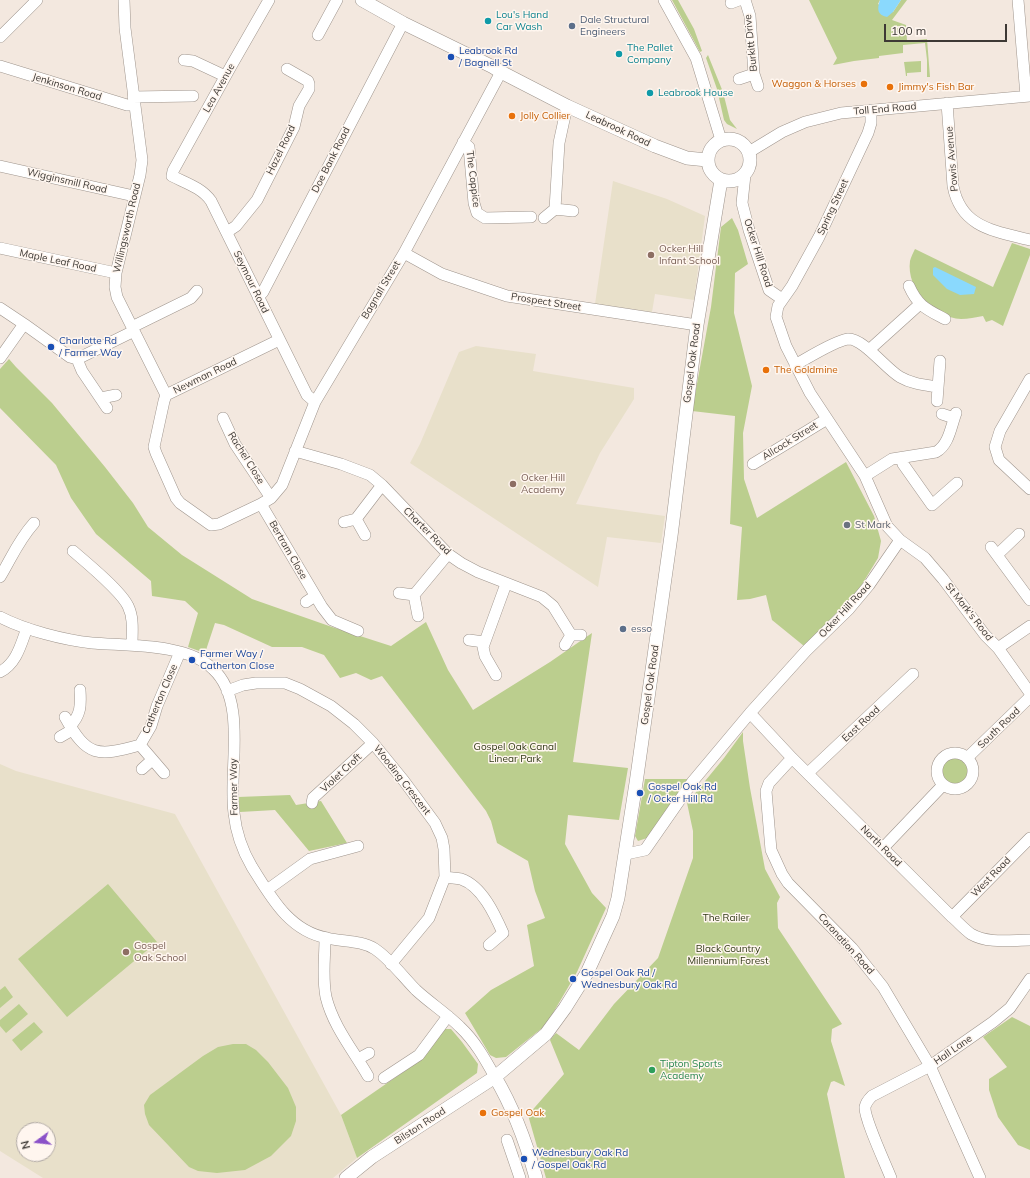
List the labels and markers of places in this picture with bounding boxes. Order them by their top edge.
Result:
place label: Lou's Hand Car Wash [496,9,548,32]
place label: Dale Structural Engineers [580,14,649,38]
marker: Lou's Hand Car Wash [483,16,493,26]
marker: Dale Structural Engineers [567,21,577,31]
place label: The Pallet Company [627,42,673,66]
place label: Leabrook Rd / Bagnell St [459,45,517,68]
marker: The Pallet Company [614,49,624,59]
marker: Leabrook Rd / Bagnell St [446,52,456,62]
place label: Waggon & Horses [772,78,856,90]
marker: Waggon & Horses [859,79,869,89]
place label: Jimmy's Fish Bar [898,81,974,93]
marker: Jimmy's Fish Bar [885,82,895,92]
place label: Leabrook House [658,87,733,99]
marker: Leabrook House [645,88,655,98]
place label: Jolly Collier [520,110,570,122]
marker: Jolly Collier [507,111,517,121]
place label: Ocker Hill Infant School [659,243,720,266]
marker: Ocker Hill Infant School [646,250,656,260]
place label: Charlotte Rd / Farmer Way [59,335,122,358]
marker: Charlotte Rd / Farmer Way [46,342,56,352]
place label: The Goldmine [774,364,838,376]
marker: The Goldmine [761,365,771,375]
place label: Ocker Hill Academy [521,472,565,496]
marker: Ocker Hill Academy [508,479,518,489]
place label: St Mark [855,519,891,531]
marker: St Mark [842,520,852,530]
place label: esso [631,623,652,635]
marker: esso [618,624,628,634]
place label: Farmer Way / Catherton Close [200,648,274,672]
marker: Farmer Way / Catherton Close [187,655,197,665]
place label: Gospel Oak Rd / Ocker Hill Rd [648,781,717,804]
marker: Gospel Oak Rd / Ocker Hill Rd [635,788,645,798]
place label: Gospel Oak School [134,940,186,964]
marker: Gospel Oak School [121,947,131,957]
place label: Gospel Oak Rd / Wednesbury Oak Rd [581,967,677,990]
marker: Gospel Oak Rd / Wednesbury Oak Rd [568,974,578,984]
place label: Tipton Sports Academy [660,1058,722,1082]
marker: Tipton Sports Academy [647,1065,657,1075]
place label: Gospel Oak [491,1107,544,1119]
marker: Gospel Oak [478,1108,488,1118]
place label: Wednesbury Oak Rd / Gospel Oak Rd [532,1147,628,1170]
marker: Wednesbury Oak Rd / Gospel Oak Rd [519,1154,529,1164]

